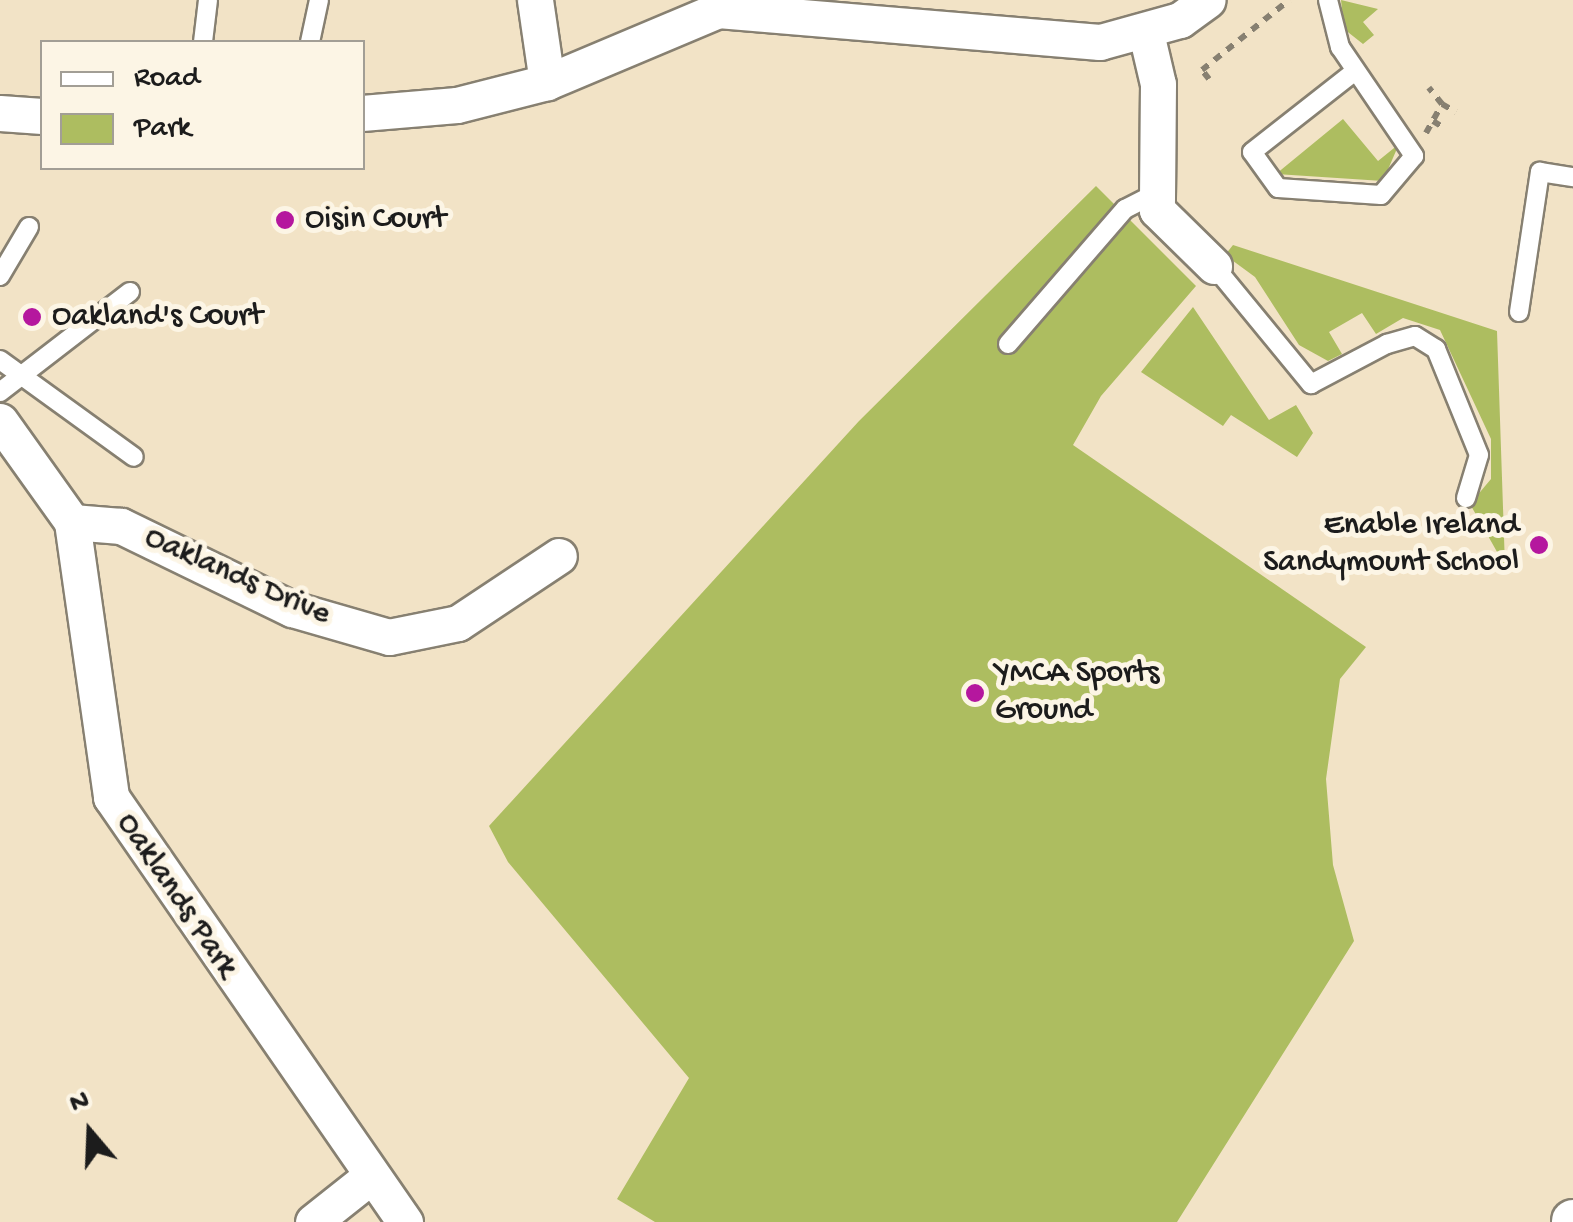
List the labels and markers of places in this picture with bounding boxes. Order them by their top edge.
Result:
place label: Oisin Court [305,201,446,239]
marker: Oisin Court [274,209,296,231]
place label: Oakland's Court [52,298,263,336]
marker: Oakland's Court [21,306,43,328]
place label: Enable Ireland Sandymount School [1263,508,1519,583]
marker: Enable Ireland Sandymount School [1528,534,1550,556]
place label: YMCA Sports Ground [995,656,1159,731]
marker: YMCA Sports Ground [964,682,986,704]

